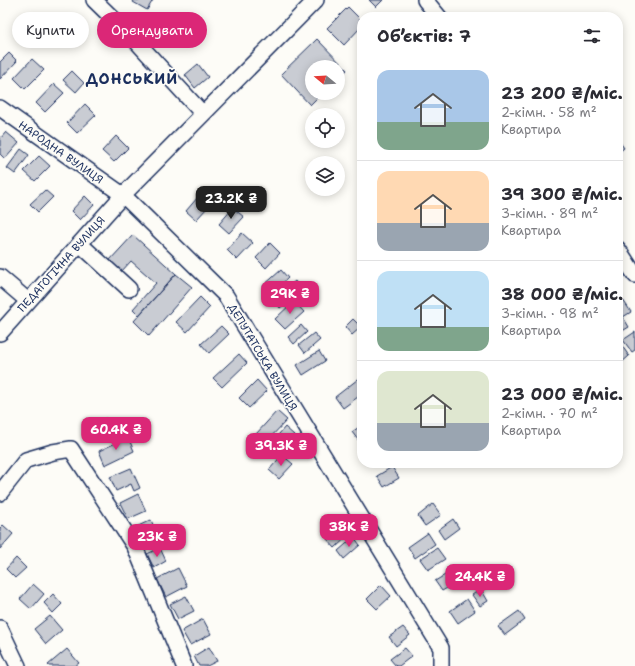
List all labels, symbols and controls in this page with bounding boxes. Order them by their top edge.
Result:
chip: Купити [12,12,89,48]
chip: Орендувати [97,12,207,48]
text: Об’єктів: 7 [377,25,471,47]
icon: filters [581,25,603,47]
north arrow [305,60,345,100]
map controls [305,60,345,196]
district label: ДОНСЬКИЙ [86,69,178,89]
text: 23 200 ₴/міс. [501,82,623,104]
icon: home [409,86,457,134]
text: 2-кімн. · 58 m² [501,104,597,121]
button: locate [305,108,345,148]
street label: НАРОДНА ВУЛИЦЯ [15,117,106,187]
text: Квартира [501,121,561,138]
button: layers [305,156,345,196]
text: 39 300 ₴/міс. [501,183,623,205]
pin: 23.2K ₴ [194,186,268,220]
icon: home [409,187,457,235]
text: 23.2K ₴ [205,190,257,207]
text: 3-кімн. · 89 m² [501,205,598,222]
street label: ПЕДАГОГІЧНА ВУЛИЦЯ [14,213,108,315]
text: Квартира [501,222,561,239]
pin: 29K ₴ [262,281,318,315]
text: 38 000 ₴/міс. [501,283,623,305]
text: 29K ₴ [270,285,310,302]
icon: home [409,287,457,335]
street label: ДЕПУТАТСЬКА ВУЛИЦЯ [225,301,301,414]
text: 3-кімн. · 98 m² [501,305,599,322]
text: Квартира [501,322,561,339]
text: 23 000 ₴/міс. [501,383,623,405]
icon: home [409,387,457,435]
text: 2-кімн. · 70 m² [501,405,598,422]
pin: 60.4K ₴ [79,417,153,451]
text: 60.4K ₴ [90,421,142,438]
text: Квартира [501,422,561,439]
pin: 39.3K ₴ [244,433,318,467]
text: 39.3K ₴ [255,437,307,454]
pin: 38K ₴ [321,514,377,548]
text: 38K ₴ [329,518,369,535]
pin: 23K ₴ [129,524,185,558]
text: 23K ₴ [137,528,177,545]
pin: 24.4K ₴ [443,564,517,598]
text: 24.4K ₴ [454,568,506,585]

